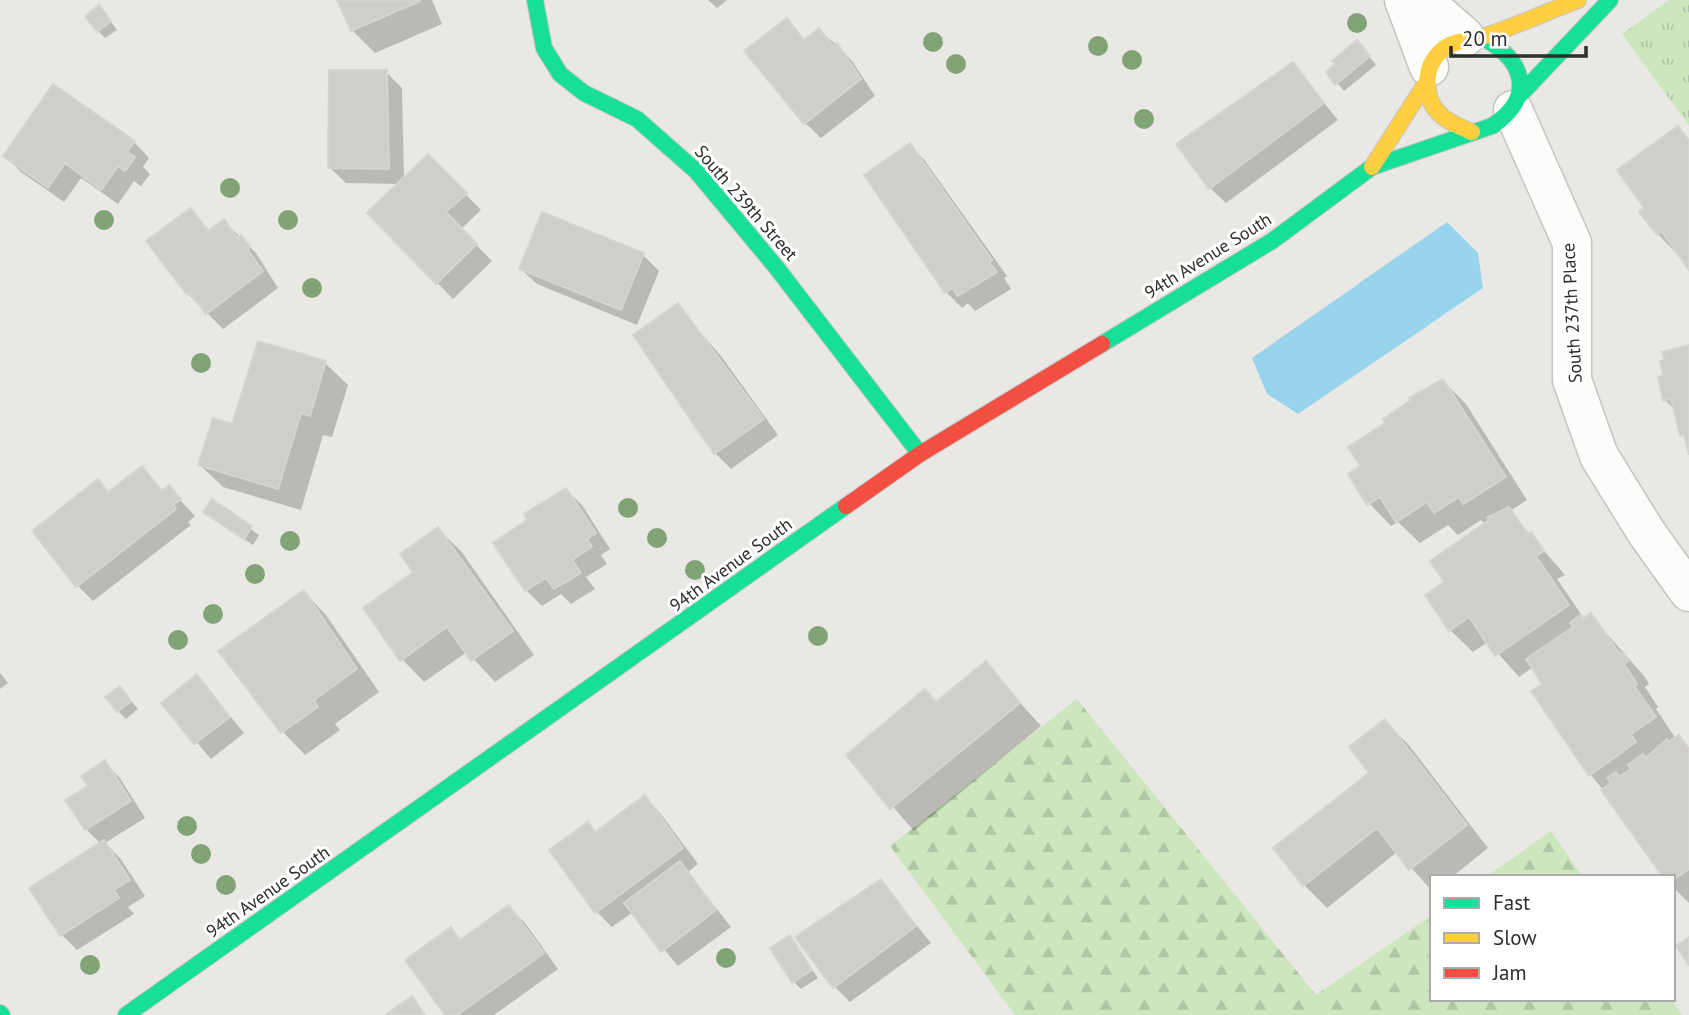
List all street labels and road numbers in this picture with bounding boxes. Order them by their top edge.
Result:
street label: South 239th Street [690,140,803,265]
street label: 94th Avenue South [1140,207,1276,304]
street label: South 237th Place [1556,242,1587,384]
street label: 94th Avenue South [665,512,796,617]
street label: 94th Avenue South [201,840,334,943]

